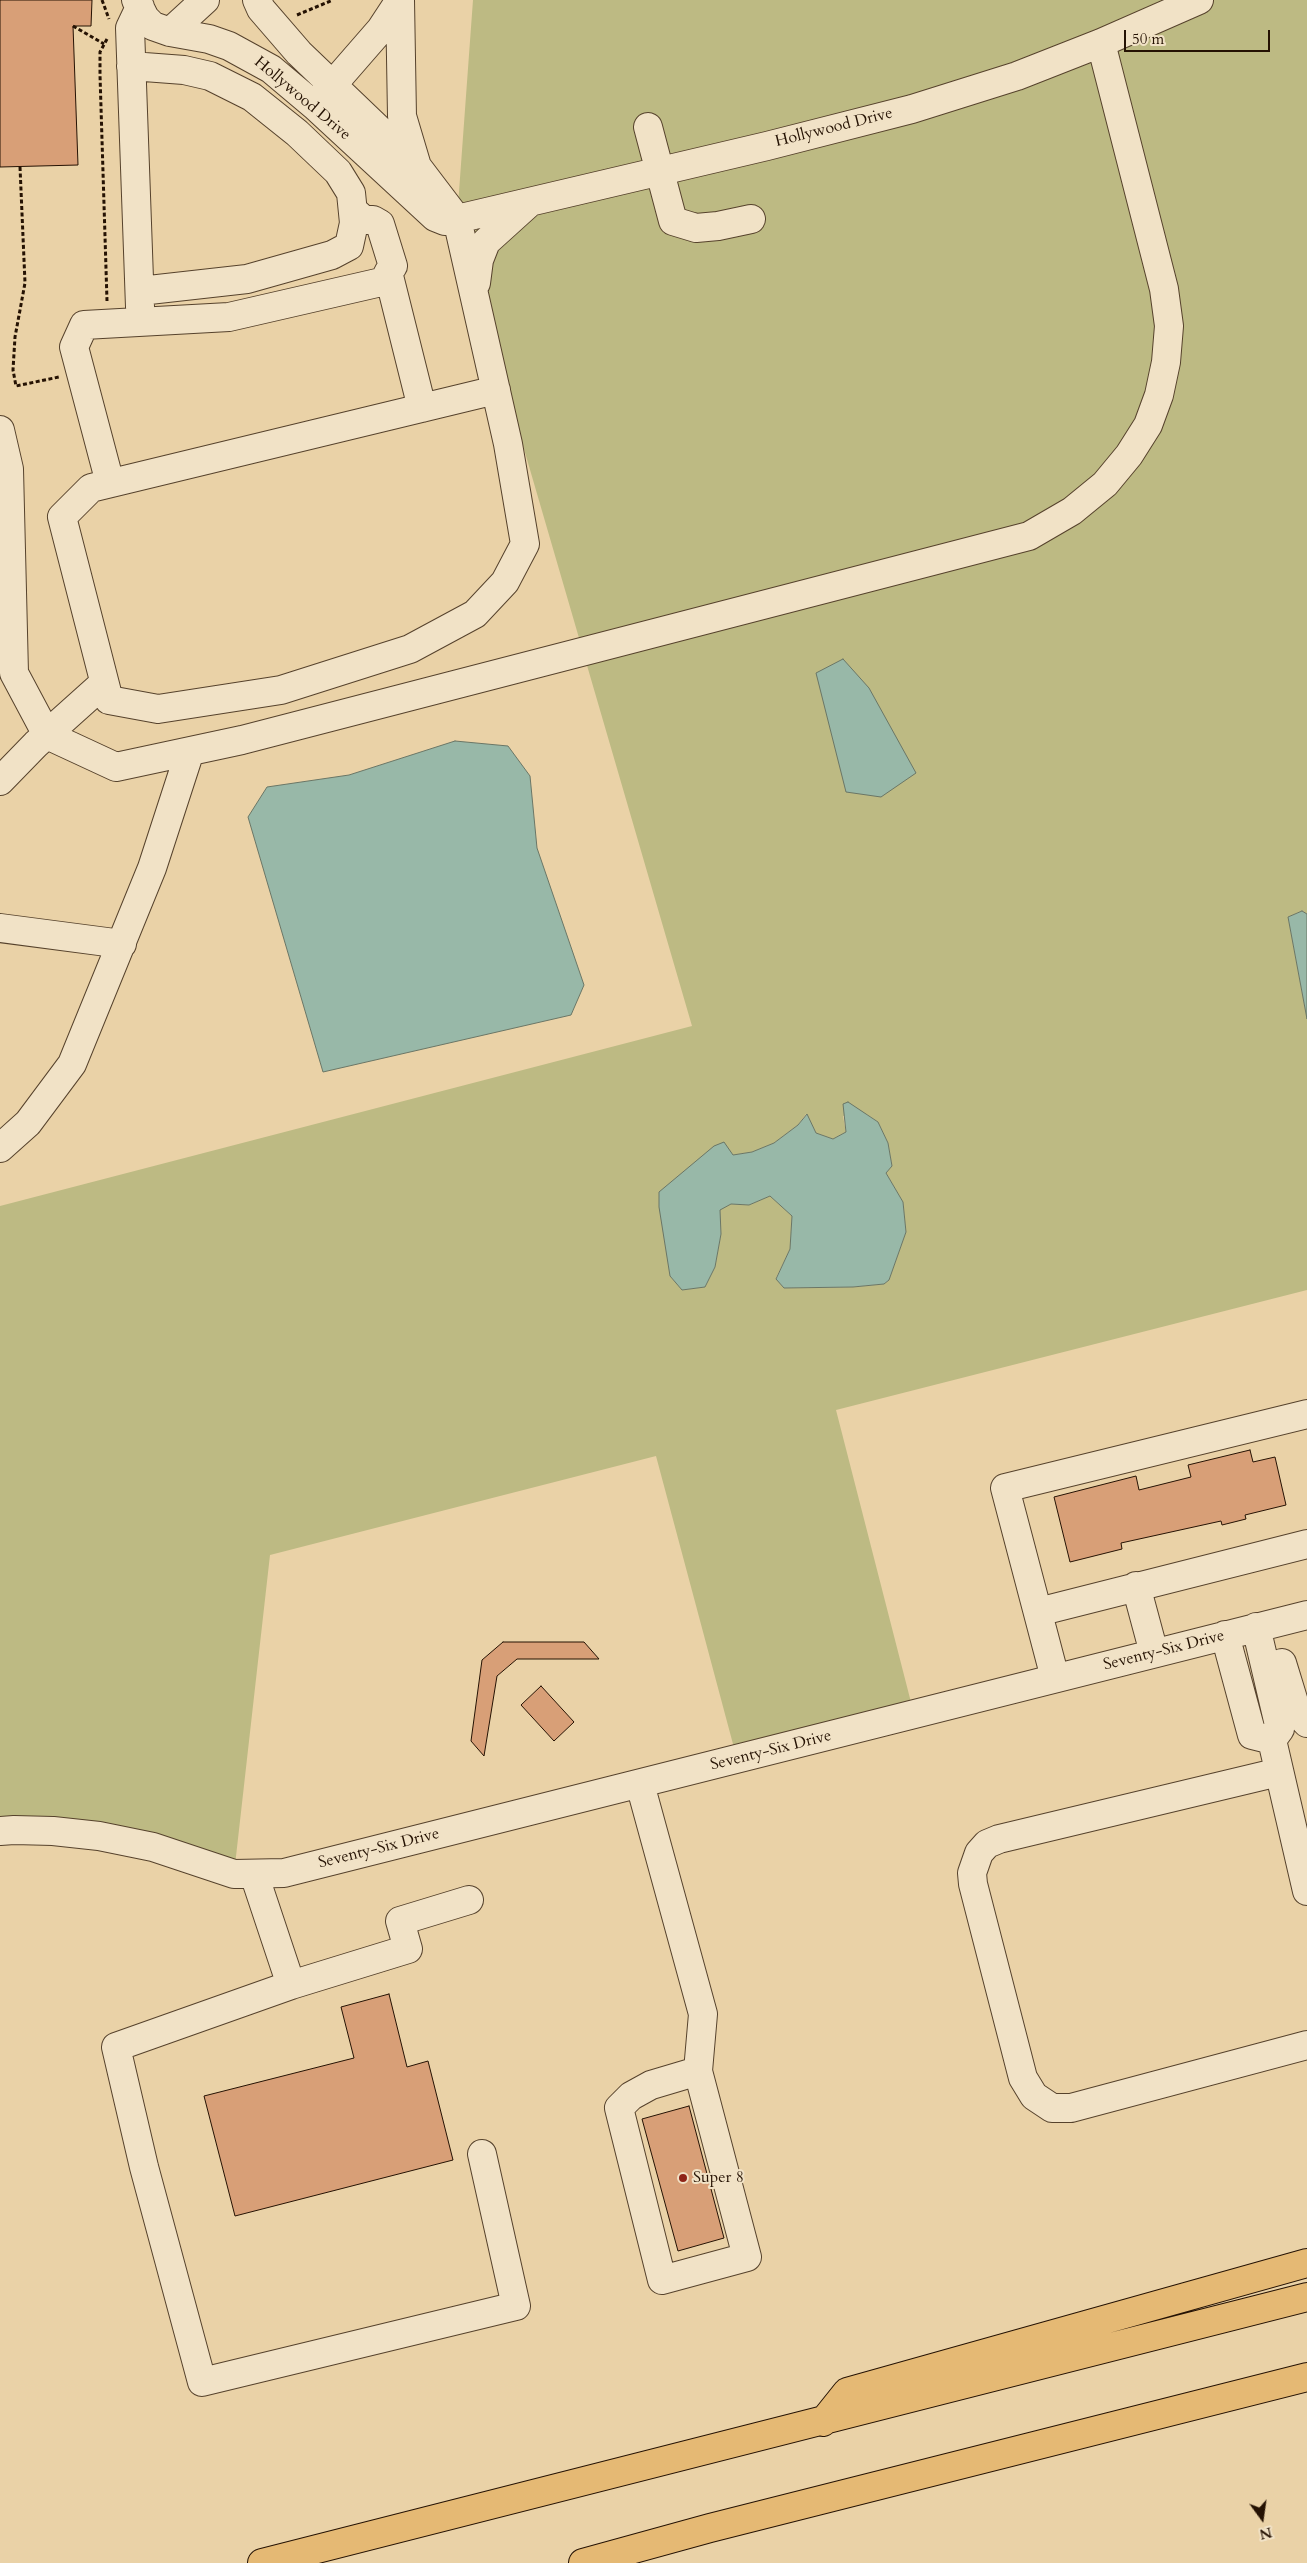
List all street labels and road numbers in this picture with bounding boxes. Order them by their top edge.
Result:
street label: Hollywood Drive [250,53,354,145]
street label: Hollywood Drive [773,104,895,152]
street label: Seventy-Six Drive [1102,1627,1226,1675]
street label: Seventy-Six Drive [709,1727,833,1775]
street label: Seventy-Six Drive [317,1825,441,1873]

